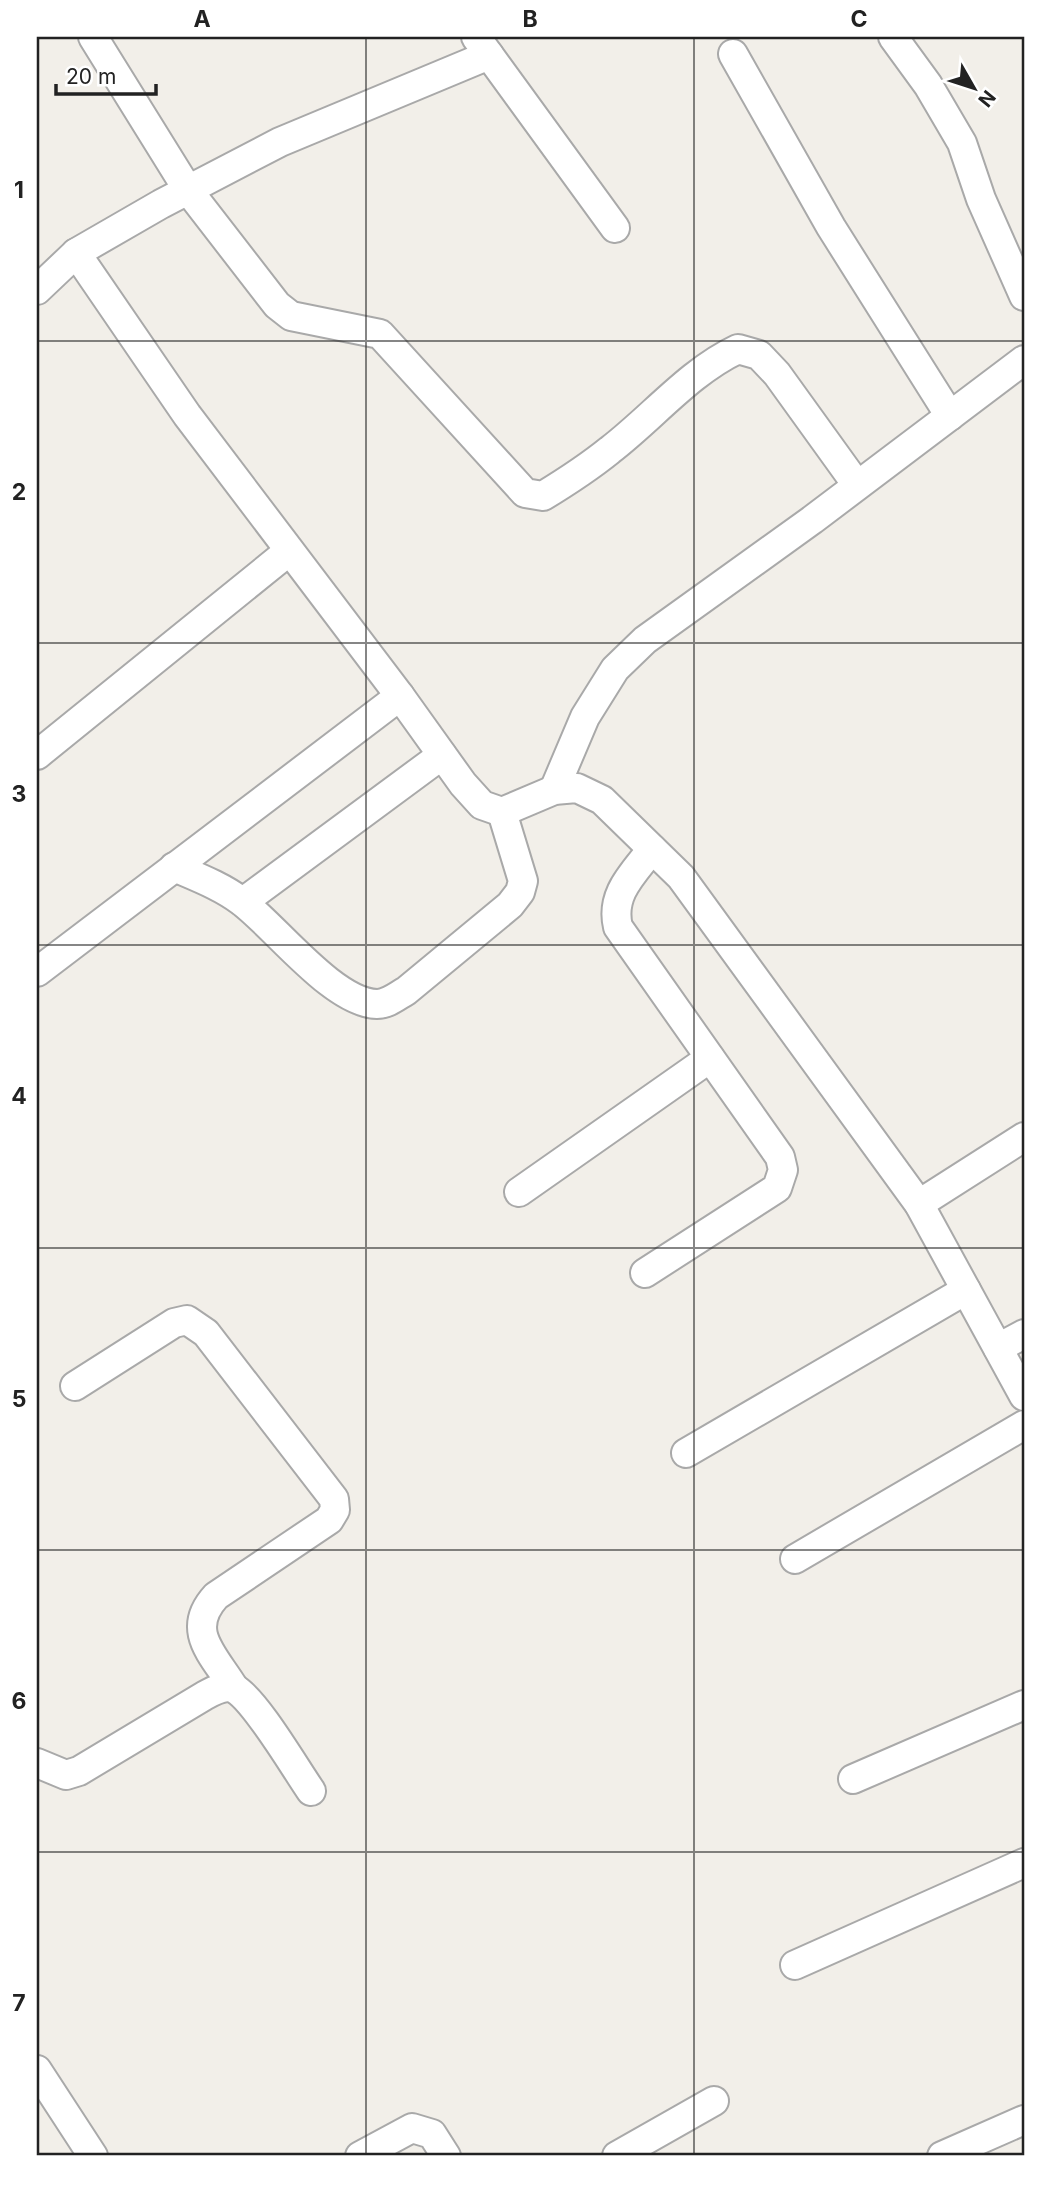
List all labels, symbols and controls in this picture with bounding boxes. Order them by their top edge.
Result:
text: A [193,5,211,33]
text: B [522,5,538,33]
text: C [850,5,868,33]
scale bar [56,52,156,96]
north arrow [939,52,1009,122]
text: 20 m [66,64,116,89]
text: N [973,86,1000,111]
text: 1 [14,176,24,204]
text: 2 [12,478,26,506]
text: 3 [12,780,26,808]
text: 4 [11,1082,27,1110]
text: 5 [12,1385,26,1413]
text: 6 [12,1687,26,1715]
text: 7 [12,1989,26,2017]

